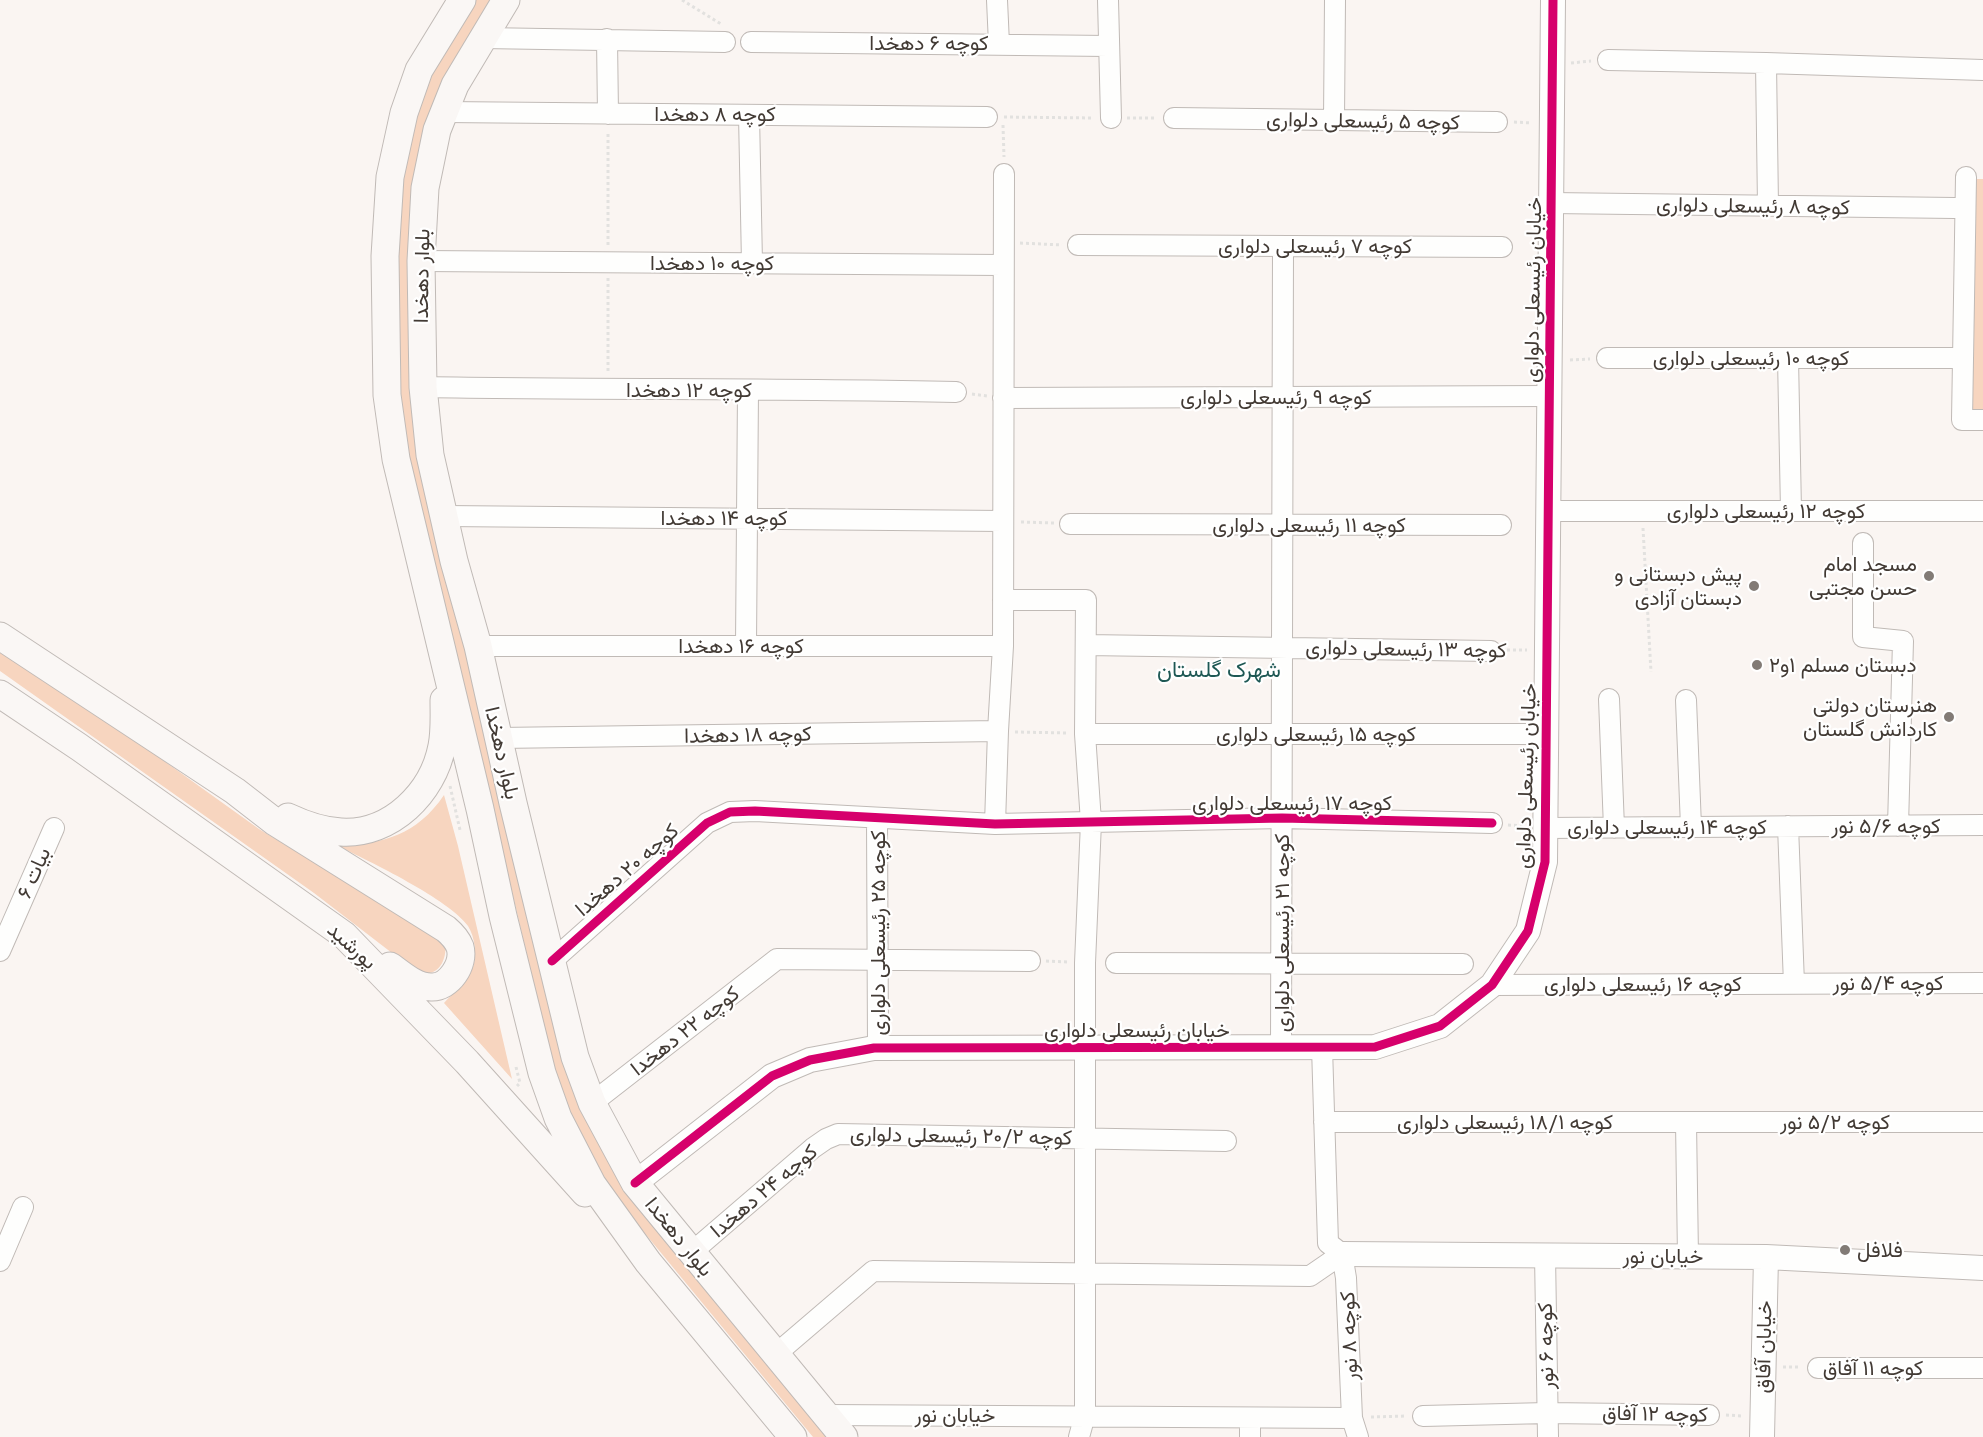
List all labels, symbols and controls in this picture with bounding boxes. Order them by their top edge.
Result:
street label: کوچه ۶ دهخدا [869,30,989,56]
street label: کوچه ۸ دهخدا [654,101,776,127]
street label: کوچه ۵ رئیسعلی دلواری [1266,107,1460,135]
street label: کوچه ۸ رئیسعلی دلواری [1656,192,1850,220]
street label: خیابان رئیسعلی دلواری [1519,197,1547,383]
street label: بلوار دهخدا [409,229,435,323]
street label: کوچه ۷ رئیسعلی دلواری [1218,233,1412,259]
street label: کوچه ۱۰ دهخدا [650,250,774,276]
street label: کوچه ۱۰ رئیسعلی دلواری [1653,345,1849,371]
street label: کوچه ۱۲ دهخدا [626,377,752,403]
street label: کوچه ۹ رئیسعلی دلواری [1180,384,1372,410]
street label: کوچه ۱۲ رئیسعلی دلواری [1667,498,1865,524]
street label: کوچه ۱۴ دهخدا [660,505,788,531]
street label: کوچه ۱۱ رئیسعلی دلواری [1212,512,1406,538]
place label: مسجد امام حسن مجتبی [1809,551,1917,601]
place label: پیش دبستانی و دبستان آزادی [1614,561,1742,611]
marker: مسجد امام حسن مجتبی [1922,569,1936,583]
marker: پیش دبستانی و دبستان آزادی [1747,579,1761,593]
street label: کوچه ۱۶ دهخدا [678,633,804,659]
street label: کوچه ۱۳ رئیسعلی دلواری [1305,635,1507,663]
place label: دبستان مسلم ۱و۲ [1769,652,1917,678]
district label: شهرک گلستان [1157,657,1281,683]
marker: دبستان مسلم ۱و۲ [1750,658,1764,672]
street label: خیابان رئیسعلی دلواری [1510,683,1542,869]
place label: هنرستان دولتی کاردانش گلستان [1803,692,1937,742]
street label: بلوار دهخدا [479,704,525,802]
marker: هنرستان دولتی کاردانش گلستان [1942,710,1956,724]
street label: کوچه ۱۸ دهخدا [684,721,812,749]
street label: کوچه ۱۵ رئیسعلی دلواری [1216,721,1416,747]
street label: کوچه ۱۷ رئیسعلی دلواری [1192,790,1392,816]
street label: کوچه ۵/۶ نور [1831,813,1941,839]
street label: کوچه ۱۴ رئیسعلی دلواری [1567,814,1767,840]
street label: کوچه ۲۰ دهخدا [570,818,684,922]
street label: کوچه ۲۵ رئیسعلی دلواری [865,831,891,1035]
street label: کوچه ۲۱ رئیسعلی دلواری [1269,834,1295,1032]
street label: بیات ۶ [12,844,56,902]
street label: پورشید [322,917,382,975]
street label: کوچه ۵/۴ نور [1832,970,1944,996]
street label: کوچه ۱۶ رئیسعلی دلواری [1544,971,1742,997]
street label: کوچه ۲۲ دهخدا [626,981,744,1081]
street label: خیابان رئیسعلی دلواری [1044,1017,1230,1043]
street label: کوچه ۱۸/۱ رئیسعلی دلواری [1397,1109,1613,1135]
street label: کوچه ۵/۲ نور [1780,1109,1890,1135]
street label: کوچه ۲۰/۲ رئیسعلی دلواری [850,1121,1072,1151]
street label: کوچه ۲۴ دهخدا [705,1139,823,1243]
street label: بلوار دهخدا [639,1192,719,1282]
place label: فلافل [1857,1237,1903,1263]
street label: خیابان نور [1623,1243,1703,1269]
marker: فلافل [1838,1243,1852,1257]
street label: کوچه ۸ نور [1335,1291,1363,1381]
street label: خیابان آفاق [1751,1300,1777,1394]
street label: کوچه ۶ نور [1533,1302,1559,1390]
street label: کوچه ۱۱ آفاق [1823,1355,1923,1381]
street label: کوچه ۱۲ آفاق [1602,1400,1708,1428]
street label: خیابان نور [915,1402,995,1428]

